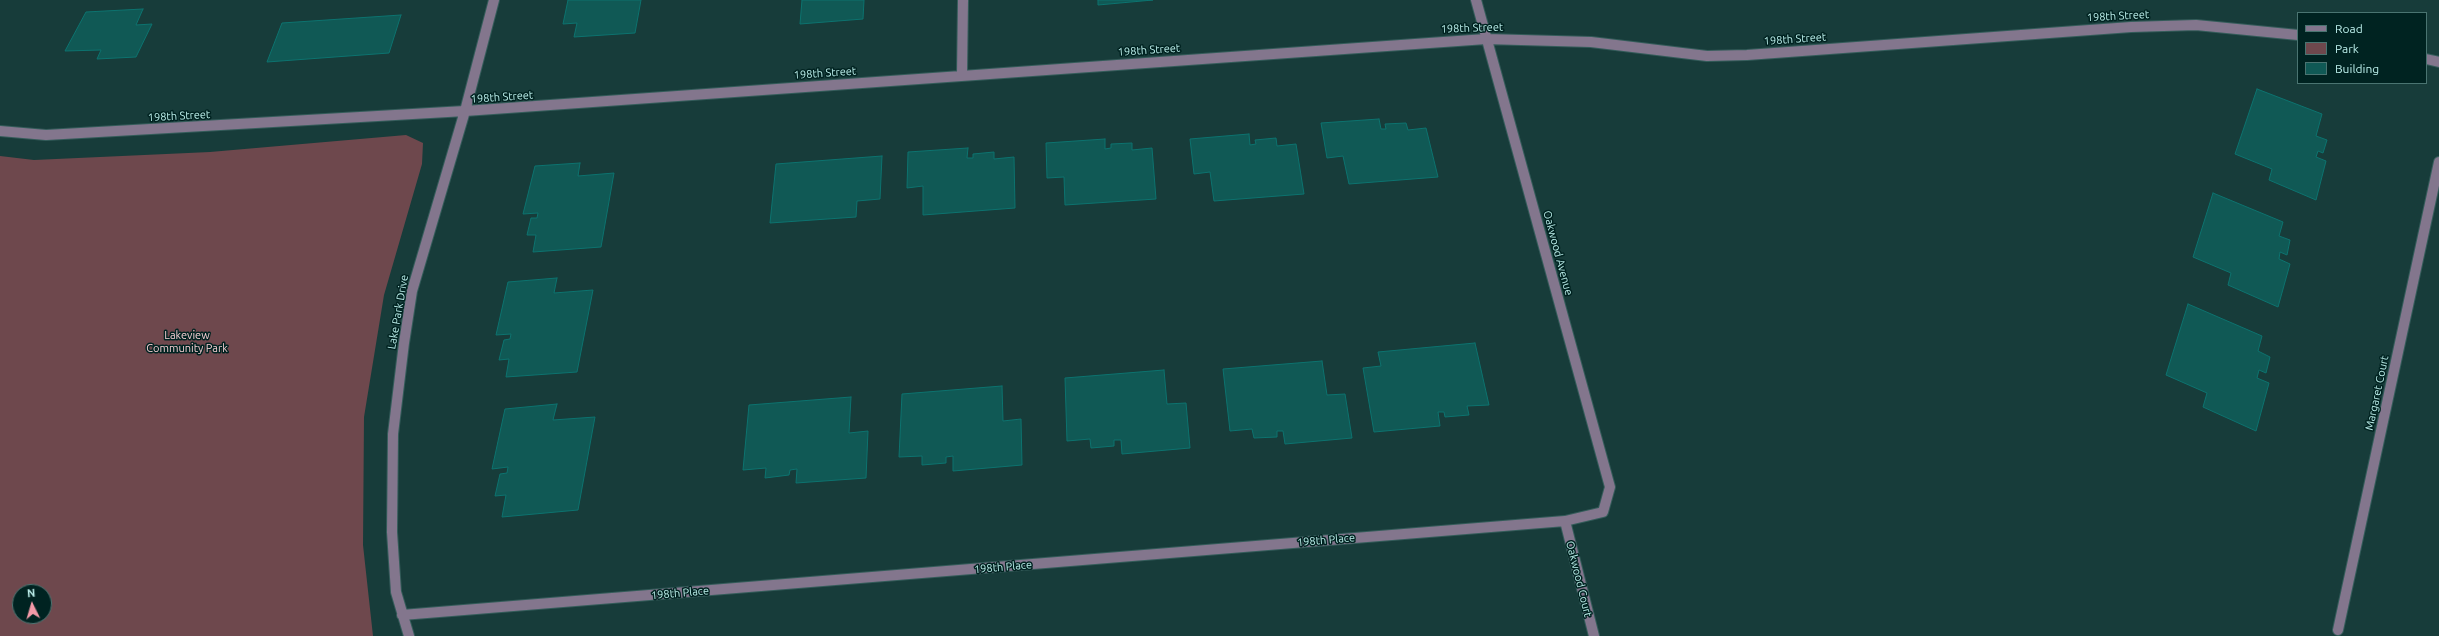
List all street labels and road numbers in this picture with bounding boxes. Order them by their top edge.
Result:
street label: 198th Street [2086,8,2150,24]
street label: 198th Street [1441,20,1503,36]
street label: 198th Street [1763,30,1827,48]
street label: 198th Street [1117,41,1181,59]
street label: 198th Street [793,64,857,82]
street label: 198th Street [470,88,534,106]
street label: 198th Street [147,108,211,124]
street label: Oakwood Avenue [1540,209,1576,297]
street label: Lake Park Drive [385,274,411,350]
street label: Margaret Court [2363,354,2391,432]
street label: 198th Place [1297,531,1355,549]
street label: Oakwood Court [1563,540,1595,618]
street label: 198th Place [974,558,1032,576]
street label: 198th Place [651,584,709,602]

